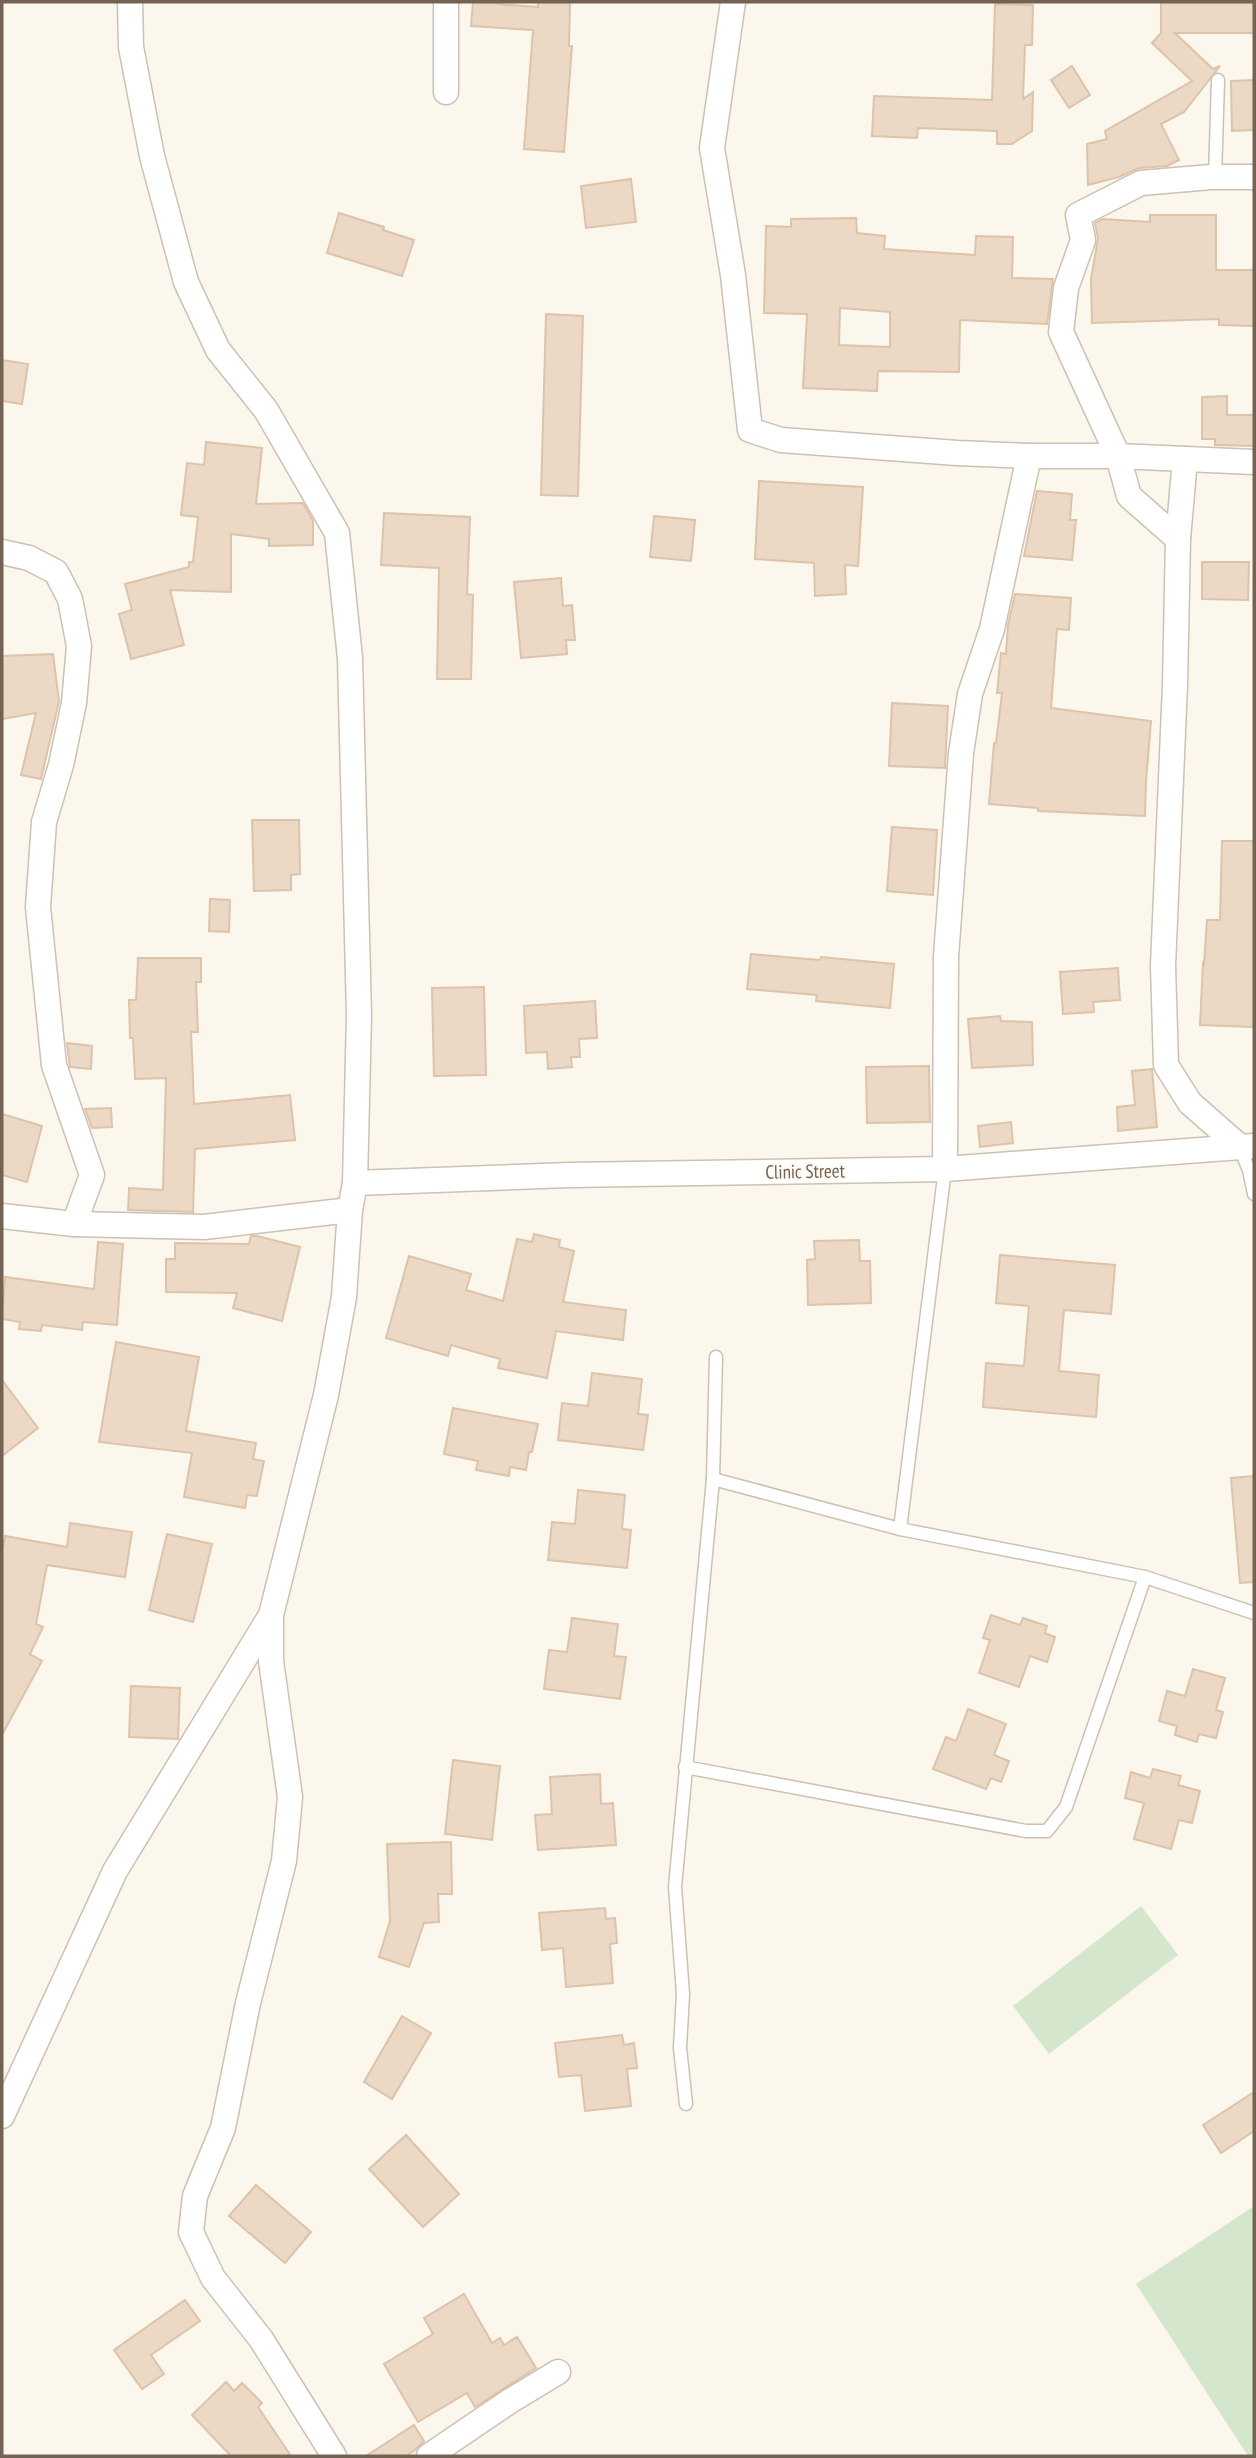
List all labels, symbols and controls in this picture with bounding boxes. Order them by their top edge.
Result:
street label: Clinic Street [765,1158,846,1184]

